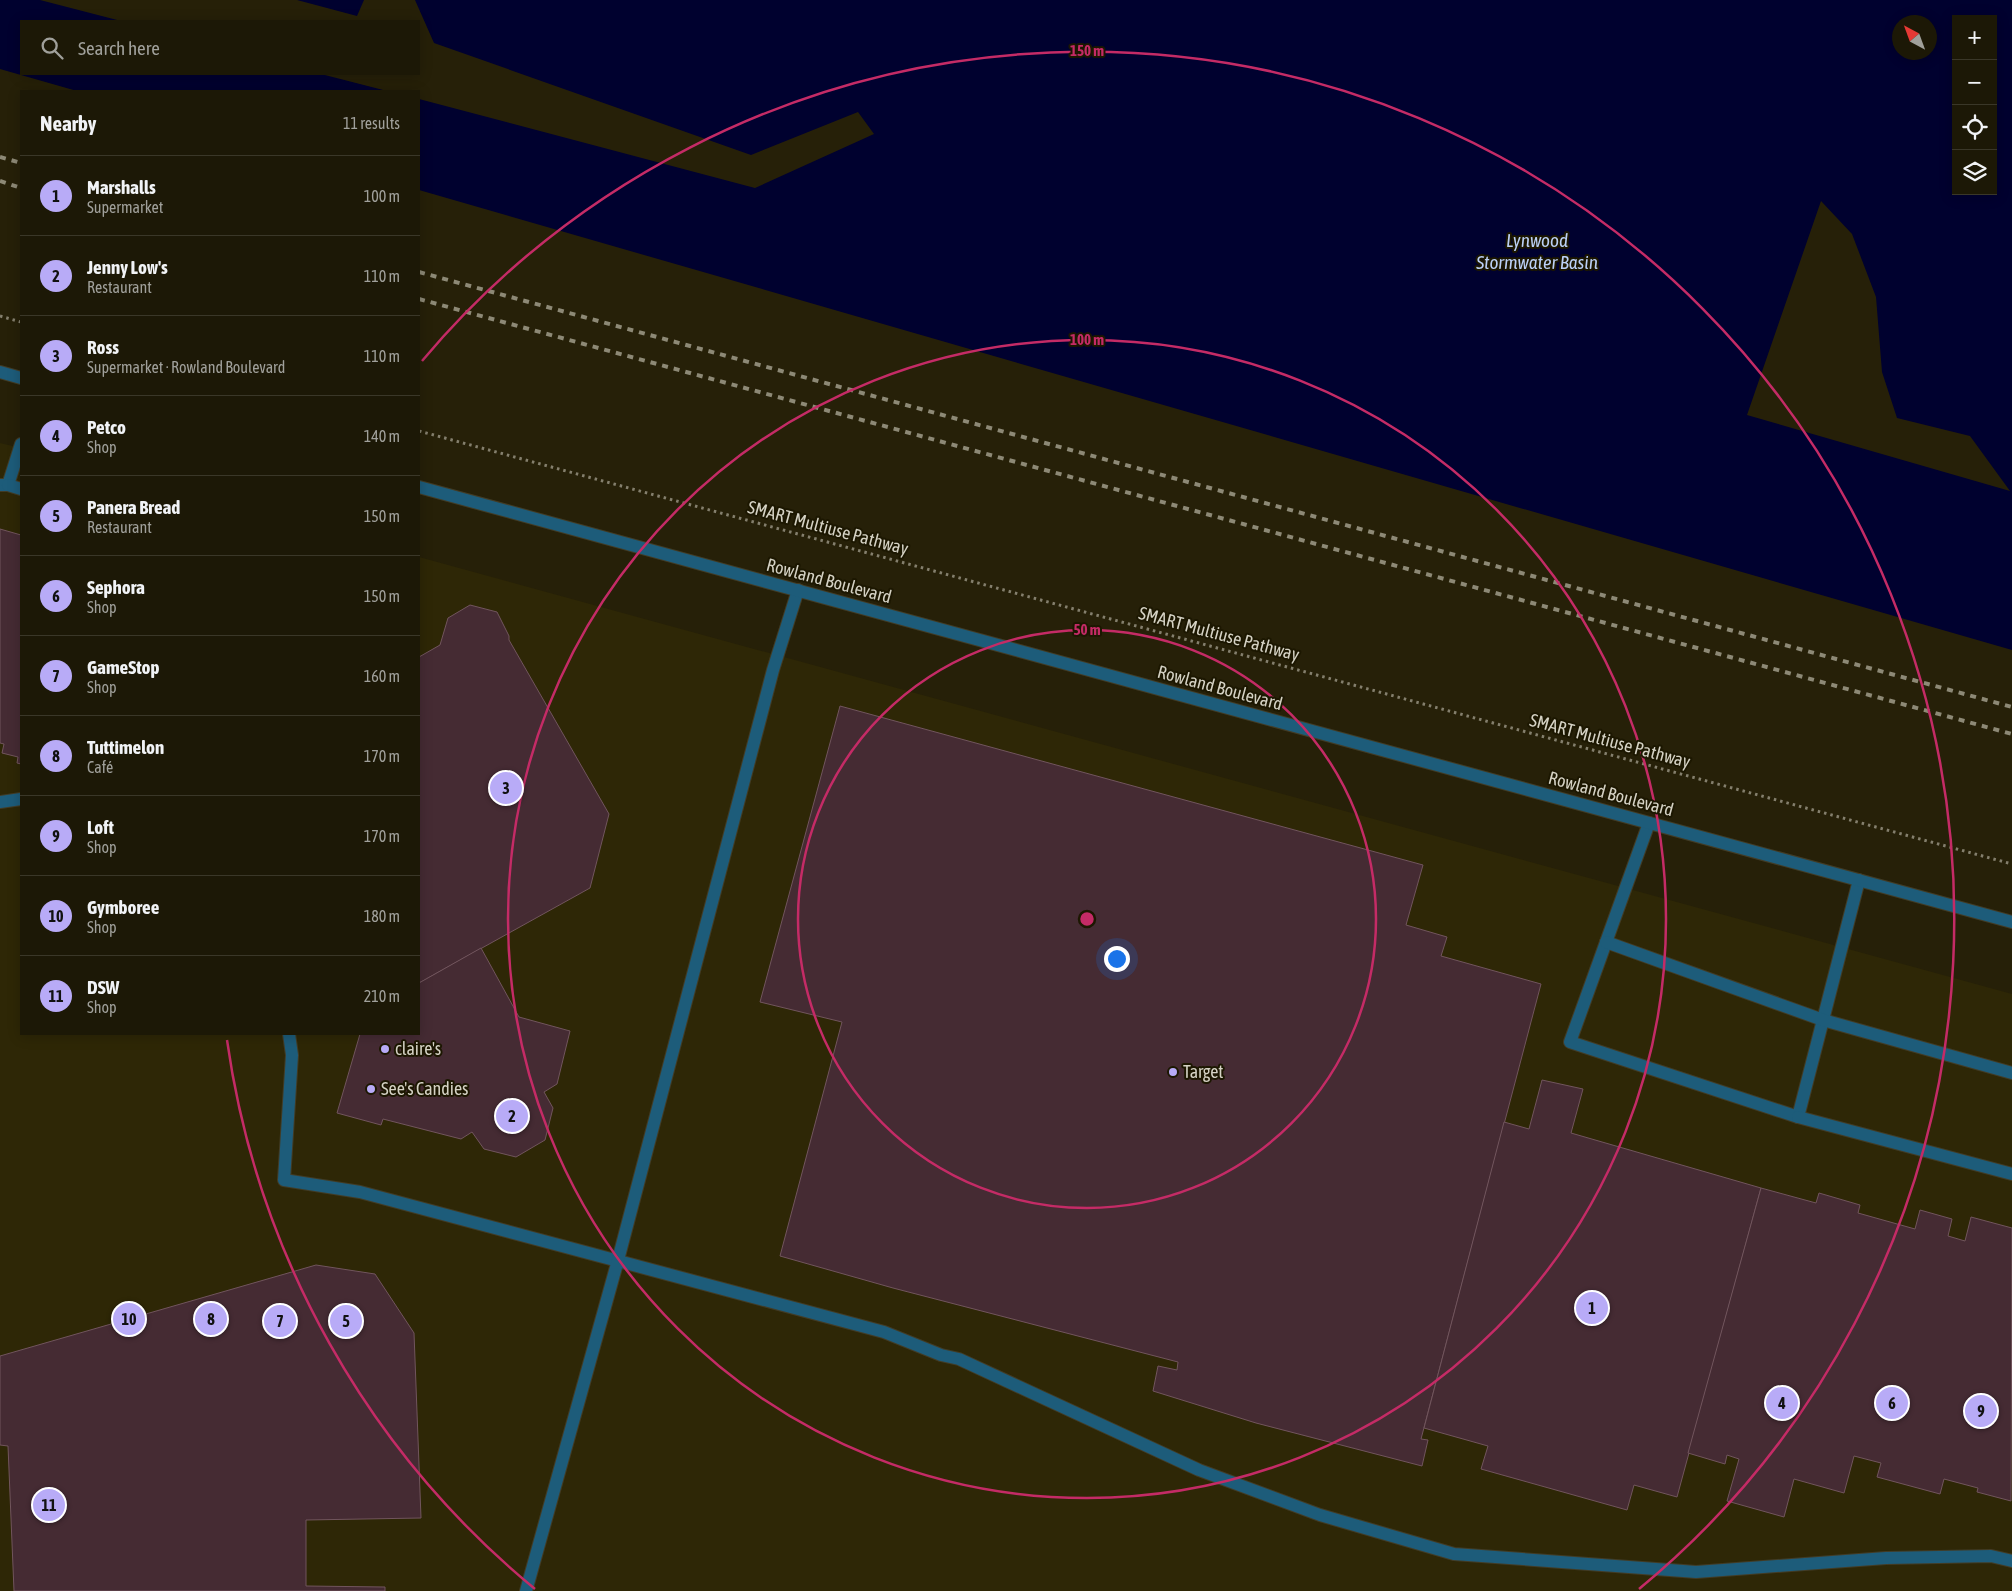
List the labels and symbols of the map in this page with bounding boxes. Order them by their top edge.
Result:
north arrow [1892,15,1937,60]
text: 150 m [1070,42,1104,59]
water label: Lynwood Stormwater Basin [1475,229,1598,273]
text: 100 m [1070,331,1104,348]
street label: SMART Multiuse Pathway [746,496,911,559]
street label: Rowland Boulevard [764,554,894,607]
street label: SMART Multiuse Pathway [1137,602,1302,665]
text: 50 m [1074,621,1101,638]
street label: Rowland Boulevard [1155,661,1285,714]
street label: SMART Multiuse Pathway [1528,709,1693,772]
street label: Rowland Boulevard [1546,767,1676,820]
pin: 3 [490,769,522,807]
centre of rings [1078,910,1096,928]
your location [1104,946,1130,972]
place label: claire's [395,1038,441,1059]
marker: claire's [379,1043,391,1055]
place label: Target [1183,1061,1224,1082]
marker: Target [1167,1066,1179,1078]
place label: See's Candies [381,1078,468,1099]
marker: See's Candies [365,1083,377,1095]
pin: 2 [496,1097,528,1135]
pin: 1 [1576,1289,1608,1327]
pin: 10 [113,1300,145,1338]
pin: 8 [195,1300,227,1338]
pin: 7 [264,1302,296,1340]
pin: 5 [330,1302,362,1340]
pin: 4 [1766,1384,1798,1422]
pin: 6 [1876,1384,1908,1422]
pin: 9 [1965,1392,1997,1430]
pin: 11 [33,1486,65,1524]

